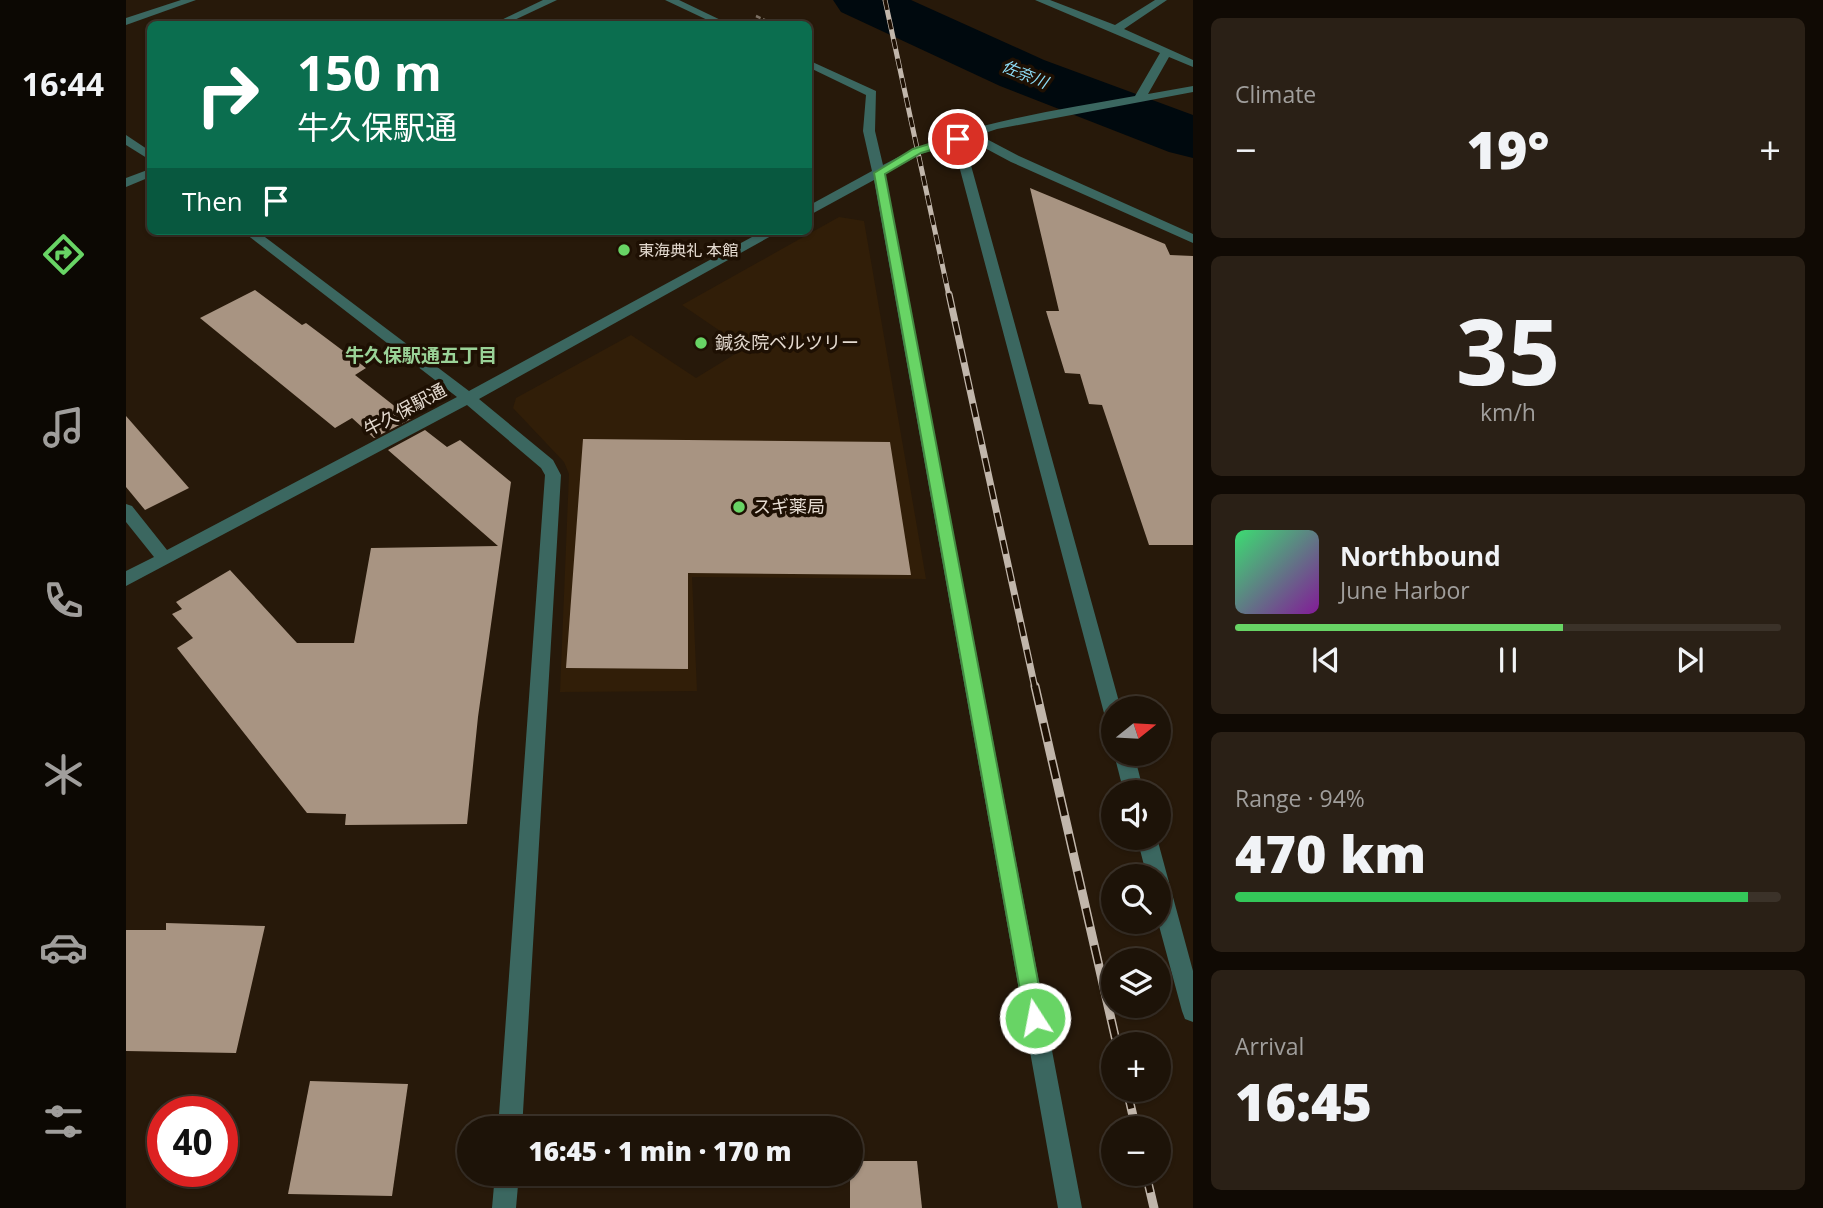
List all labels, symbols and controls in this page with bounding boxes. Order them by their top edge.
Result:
text: 150 m [297,39,442,105]
icon: right [182,49,273,140]
water label: 佐奈川 [999,55,1053,94]
text: 16:44 [22,62,104,105]
text: Climate [1235,78,1316,110]
text: 牛久保駅通 [297,105,457,148]
pin [928,109,988,169]
text: 19° [1467,113,1549,184]
icon: arrive [939,120,977,158]
text: − [1235,123,1257,175]
text: + [1759,123,1781,175]
icon: arrive [257,182,295,220]
text: Then [182,183,243,219]
icon: directions [39,230,88,279]
place label: 東海典礼 本館 [638,239,738,261]
marker: 東海典礼 本館 [616,242,632,258]
text: 35 [1456,288,1560,412]
place label: 鍼灸院ベルツリー [715,330,859,354]
marker: 鍼灸院ベルツリー [693,335,709,351]
district label: 牛久保駅通五丁目 [345,342,497,368]
street label: 牛久保駅通 [359,377,450,441]
text: km/h [1480,396,1536,428]
icon: music [39,403,88,452]
place label: スギ薬局 [753,494,825,518]
marker: スギ薬局 [731,499,747,515]
text: Northbound [1340,538,1501,574]
text: June Harbor [1340,574,1470,606]
icon: phone [39,576,88,625]
icon: previous [1307,641,1345,679]
icon: pause [1489,641,1527,679]
icon: next [1671,641,1709,679]
north arrow [1101,696,1171,766]
map controls [1101,696,1171,1186]
icon: climate [39,750,88,799]
button: sound [1101,780,1171,850]
text: Range · 94% [1235,782,1365,814]
text: 470 km [1235,817,1426,888]
button: search [1101,864,1171,934]
icon: car [39,923,88,972]
button: layers [1101,948,1171,1018]
position arrow [998,981,1072,1055]
text: Arrival [1235,1030,1304,1062]
button: + [1101,1032,1171,1102]
text: 16:45 [1235,1065,1372,1136]
speed limit sign: 40 [147,1096,238,1187]
icon: filters [39,1097,88,1146]
button: − [1101,1116,1171,1186]
text: 16:45 · 1 min · 170 m [529,1133,791,1169]

